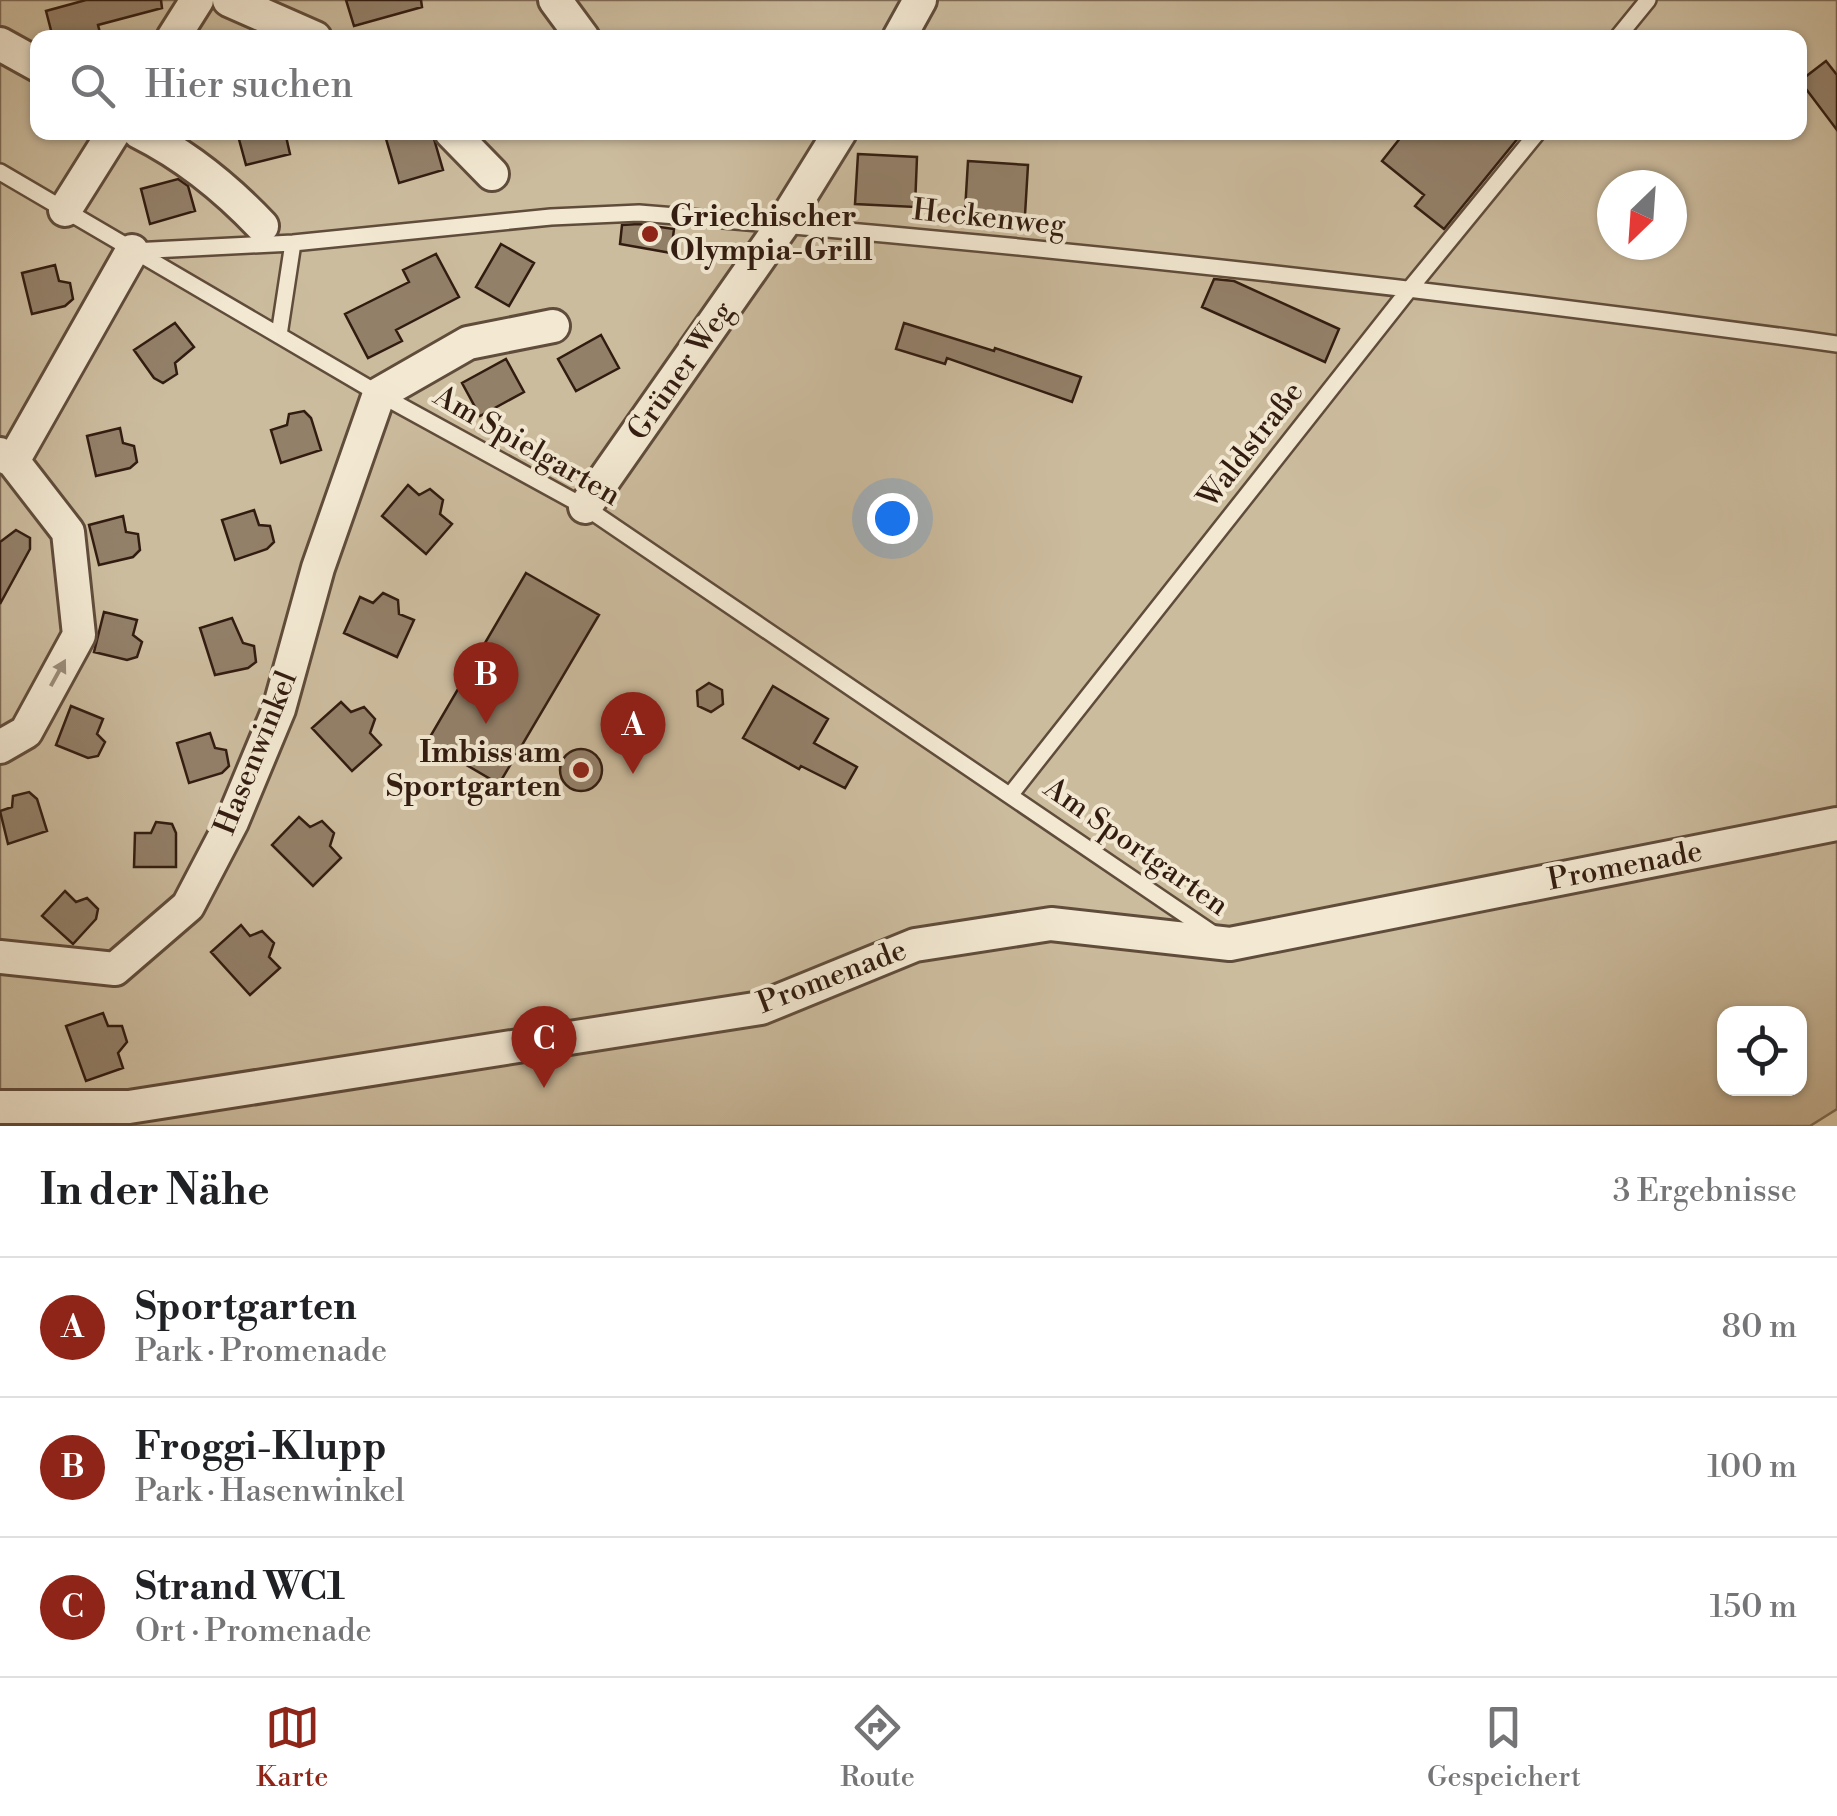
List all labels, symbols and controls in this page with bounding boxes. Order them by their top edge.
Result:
search box [30,30,1807,140]
icon: search [65,58,120,113]
text: Hier suchen [145,62,353,109]
north arrow [1597,170,1687,260]
street label: Heckenweg [910,191,1068,245]
place label: Griechischer Olympia-Grill [670,198,873,270]
marker: Griechischer Olympia-Grill [639,223,661,245]
street label: Grüner Weg [619,294,743,448]
street label: Waldstraße [1189,374,1312,517]
street label: Am Spielgarten [426,377,627,515]
your location [867,493,918,544]
pin: B [454,642,518,724]
one-way arrow [50,658,67,687]
street label: Hasenwinkel [206,665,306,840]
pin: A [600,692,666,774]
place label: Imbiss am Sportgarten [386,734,562,806]
marker: Imbiss am Sportgarten [570,759,592,781]
street label: Am Sportgarten [1035,769,1236,925]
street label: Promenade [1544,832,1706,900]
street label: Promenade [752,931,912,1023]
pin: C [512,1006,576,1088]
map controls [1717,1006,1807,1096]
button: locate [1717,1006,1807,1096]
text: In der Nähe [40,1165,270,1218]
text: 3 Ergebnisse [1613,1171,1797,1211]
text: Sportgarten [135,1284,357,1331]
text: A [61,1307,84,1347]
text: 80 m [1722,1307,1797,1347]
text: Park · Promenade [135,1331,387,1371]
text: Froggi-Klupp [135,1424,387,1471]
text: B [60,1447,85,1487]
text: 100 m [1707,1447,1797,1487]
text: Park · Hasenwinkel [135,1471,405,1511]
text: Strand WC1 [135,1564,345,1611]
text: C [61,1587,84,1627]
text: 150 m [1710,1587,1797,1627]
text: Ort · Promenade [135,1611,372,1651]
tab: Karte [256,1700,328,1795]
tab: Route [840,1700,915,1795]
tab: Gespeichert [1427,1700,1581,1795]

